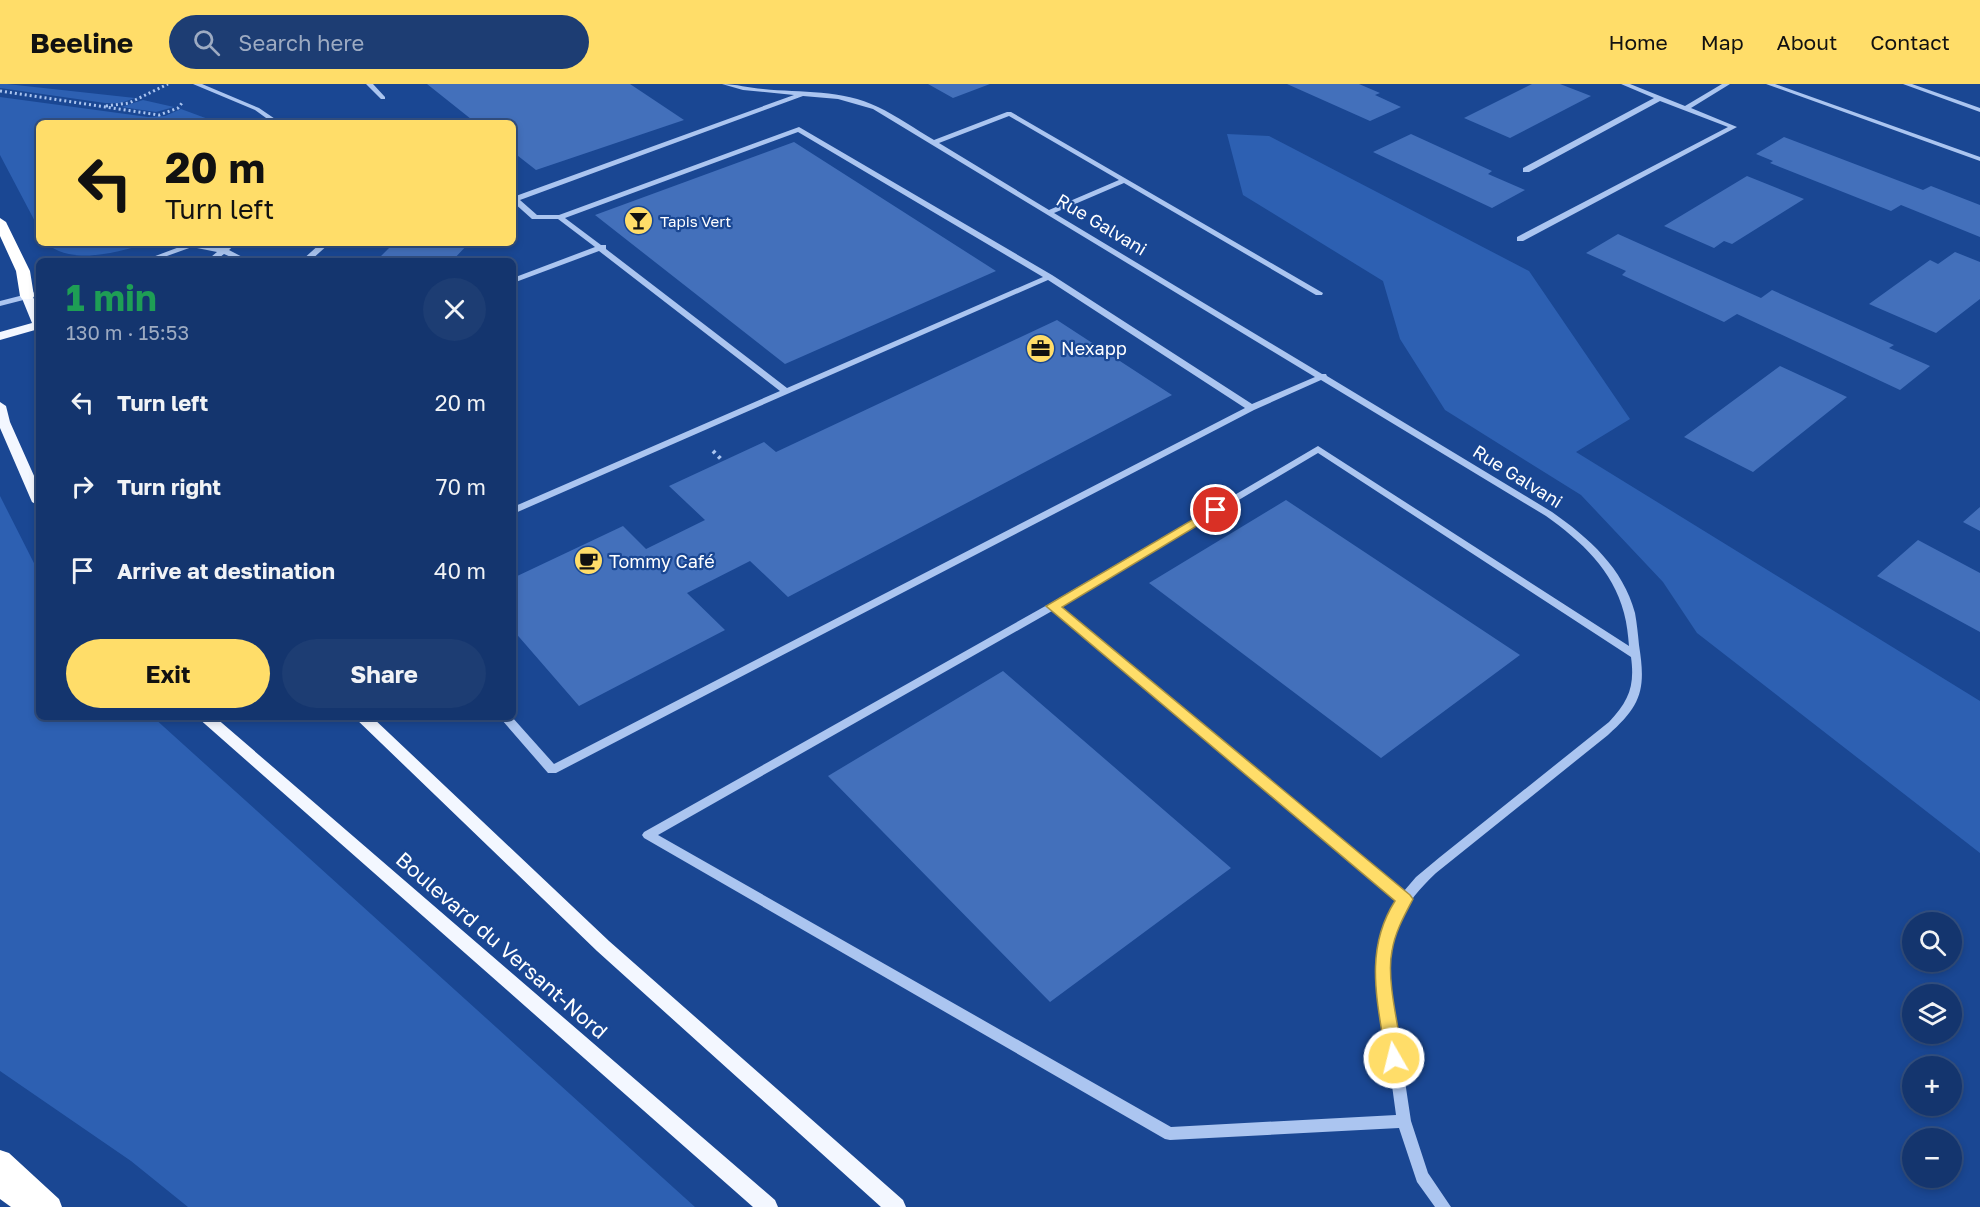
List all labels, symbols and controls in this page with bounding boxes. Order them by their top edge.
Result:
search box [169,15,589,69]
text: Beeline [30,26,133,59]
icon: search [190,26,223,59]
text: Search here [238,29,364,56]
text: Home [1608,29,1668,55]
text: Map [1701,29,1744,55]
text: About [1777,29,1837,55]
text: Contact [1870,29,1950,55]
text: 20 m [165,142,265,192]
icon: left [66,144,144,222]
street label: Rue Galvani [1053,188,1151,260]
text: Turn left [165,193,274,225]
bar icon: Tapis Vert [623,205,655,237]
place label: Tapis Vert [660,212,731,230]
text: 1 min [66,276,157,319]
button: close [423,278,486,341]
text: 130 m · 15:53 [66,320,189,344]
office icon: Nexapp [1024,332,1056,364]
place label: Nexapp [1061,337,1127,359]
icon: left [66,386,99,419]
text: Turn left [117,389,208,416]
text: 20 m [435,389,486,416]
street label: Rue Galvani [1469,440,1567,512]
icon: right [66,470,99,503]
text: Turn right [117,473,221,500]
text: 70 m [436,473,486,500]
pin [1190,484,1241,535]
icon: arrive [1199,493,1232,526]
cafe icon: Tommy Café [572,545,604,577]
place label: Tommy Café [609,550,715,572]
icon: arrive [66,554,99,587]
text: Arrive at destination [117,557,335,584]
text: 40 m [434,557,486,584]
button: Exit [66,639,270,708]
button: Share [282,639,486,708]
street label: Boulevard du Versant-Nord [391,846,613,1044]
map controls [1902,912,1962,1188]
button: search [1902,912,1962,972]
button: layers [1902,984,1962,1044]
position arrow [1362,1026,1426,1090]
button: + [1902,1056,1962,1116]
button: − [1902,1128,1962,1188]

